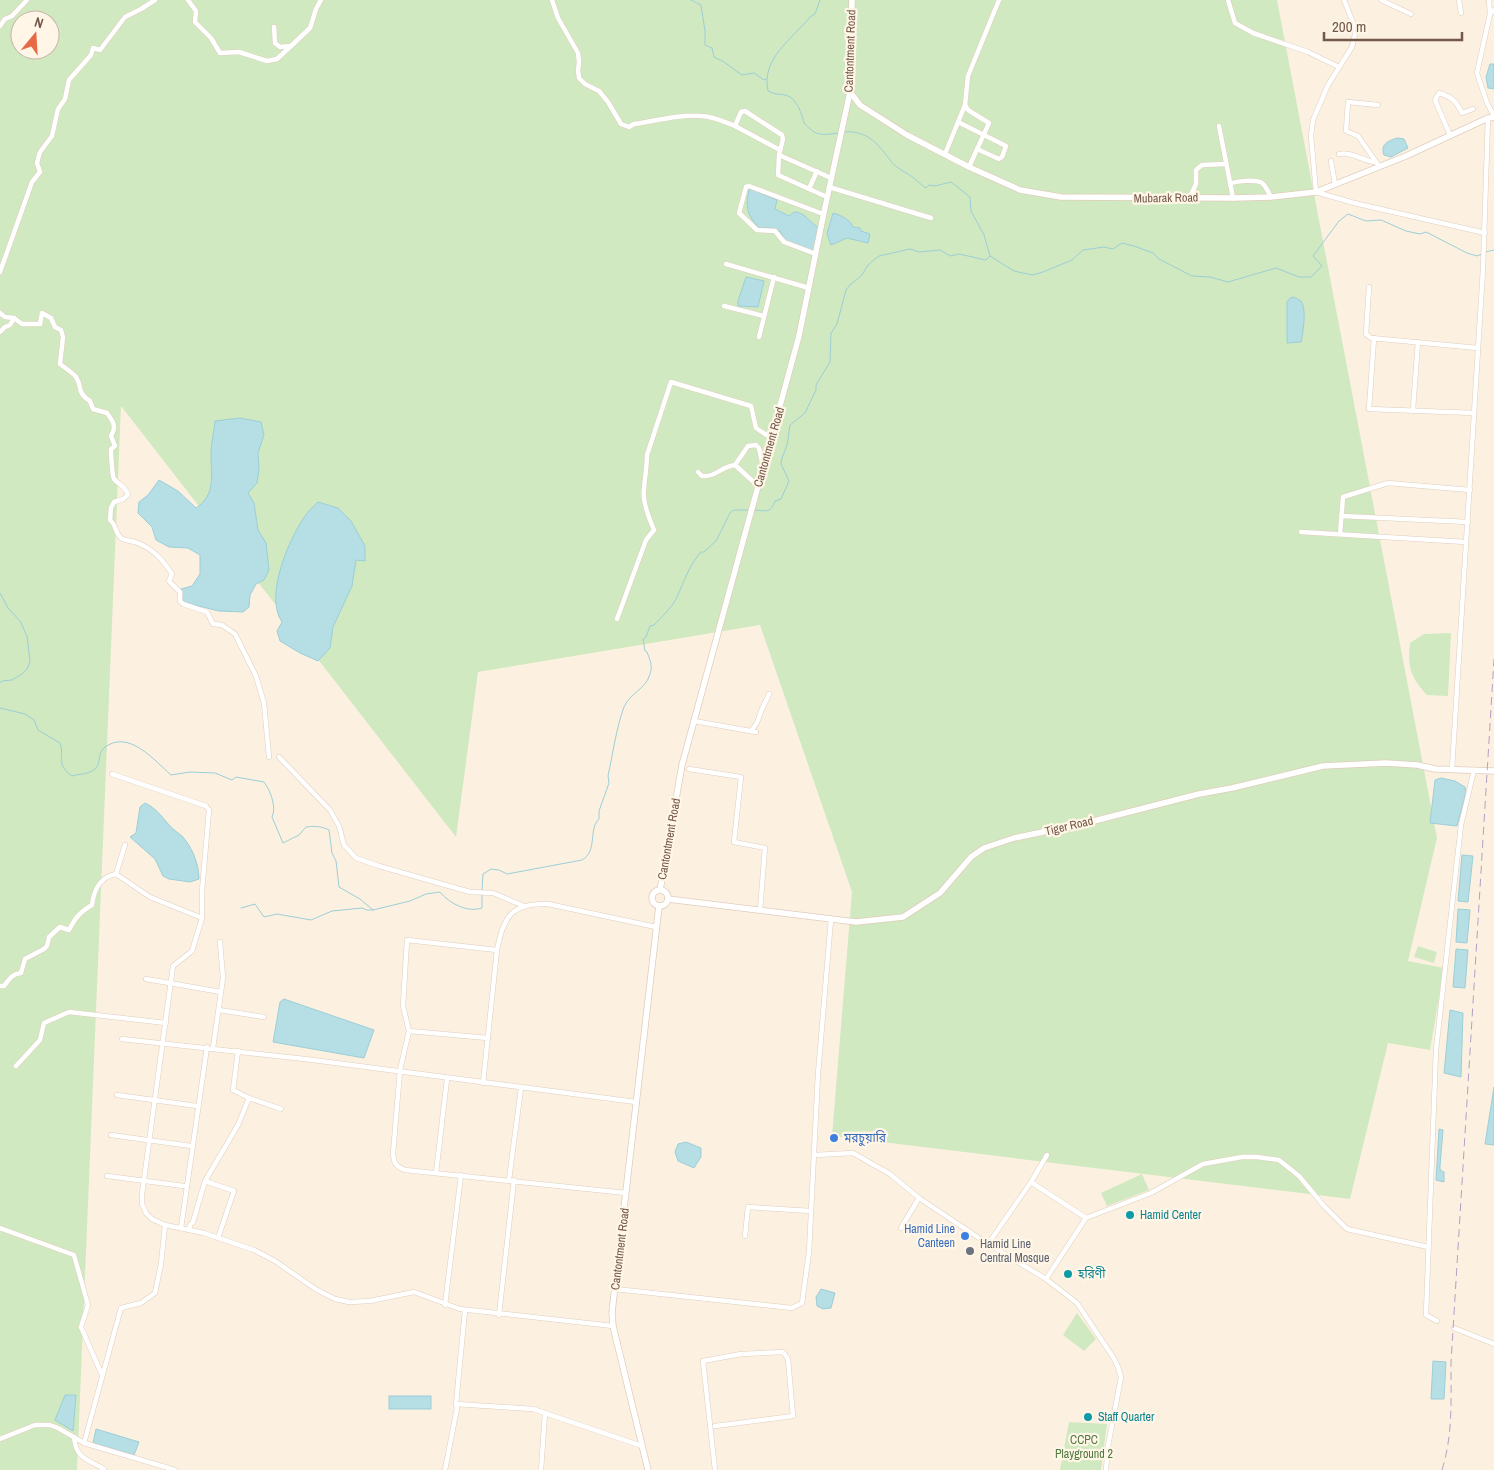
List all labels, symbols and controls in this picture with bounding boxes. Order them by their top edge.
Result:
street label: Cantontment Road [841,9,859,93]
north arrow [10,10,60,60]
scale bar [1324,10,1462,42]
text: N [32,13,46,32]
text: 200 m [1332,16,1366,37]
street label: Mubarak Road [1134,189,1198,207]
street label: Cantontment Road [750,405,788,489]
street label: Cantontment Road [654,797,684,881]
street label: Tiger Road [1043,813,1095,839]
place label: মরচুয়ারি [843,1130,887,1147]
marker: মরচুয়ারি [828,1132,840,1144]
street label: Cantontment Road [607,1207,633,1291]
place label: Hamid Center [1140,1207,1202,1223]
marker: Hamid Center [1124,1209,1136,1221]
place label: Hamid Line Canteen [904,1221,955,1251]
marker: Hamid Line Canteen [959,1230,971,1242]
place label: Hamid Line Central Mosque [980,1236,1049,1266]
marker: Hamid Line Central Mosque [964,1245,976,1257]
place label: হরিণী [1077,1266,1106,1282]
marker: হরিণী [1062,1268,1074,1280]
place label: Staff Quarter [1098,1409,1155,1425]
marker: Staff Quarter [1082,1411,1094,1423]
park label: CCPC Playground 2 [1055,1432,1113,1462]

